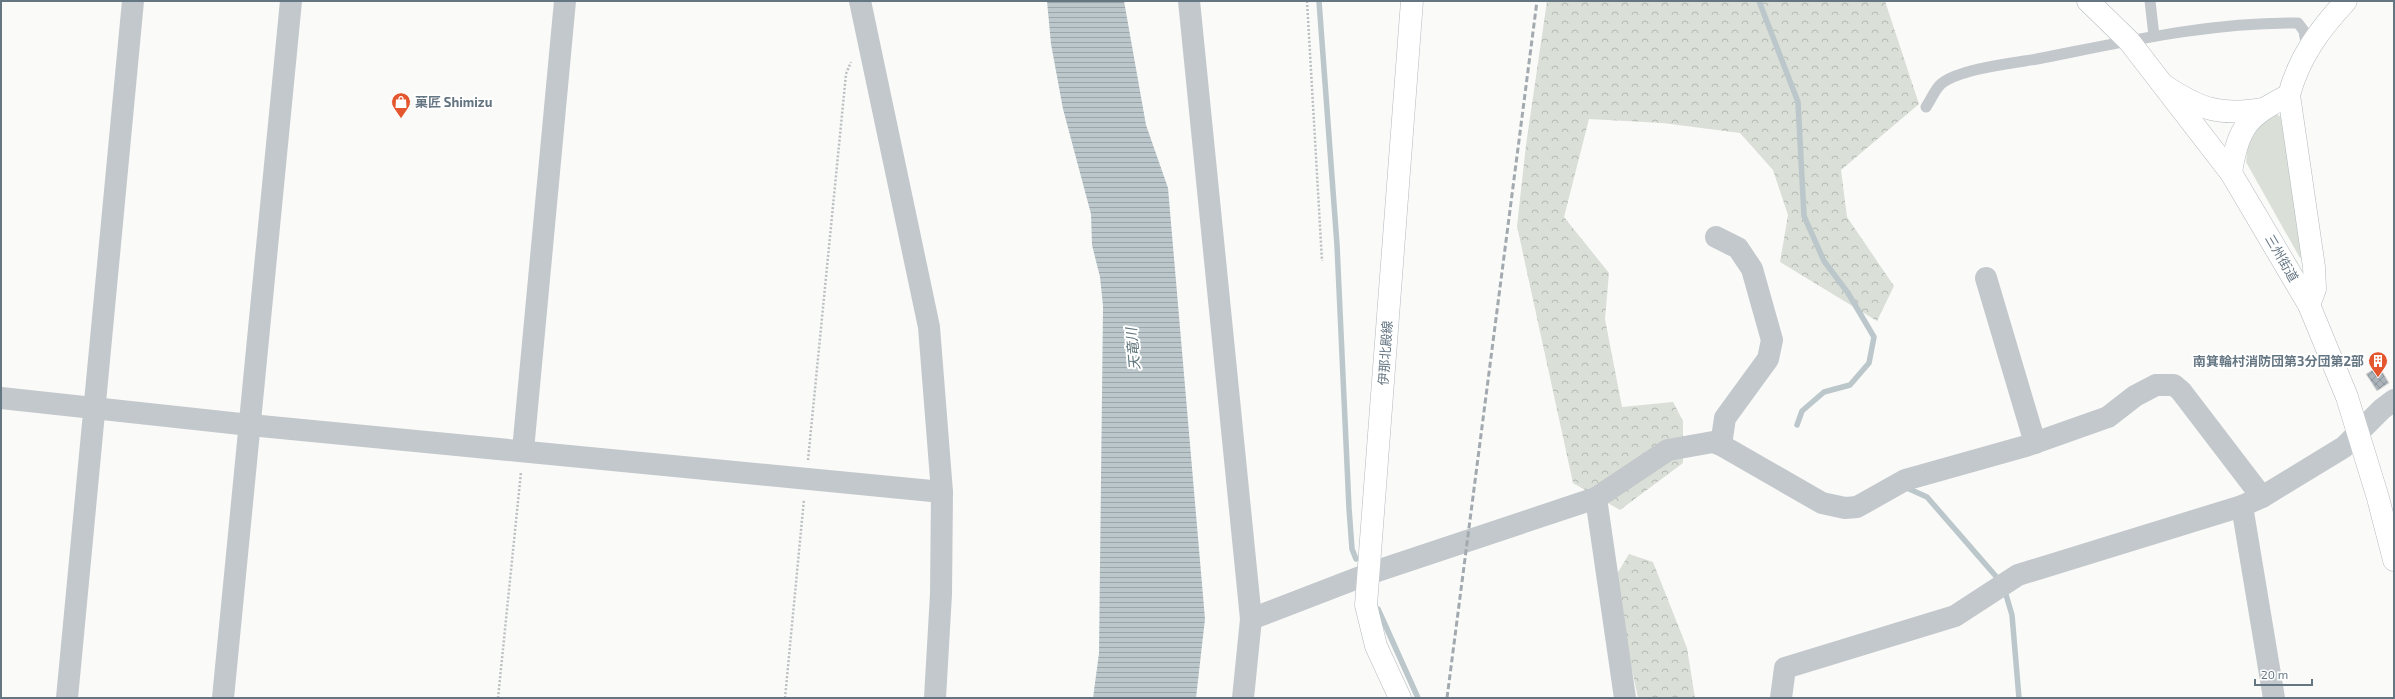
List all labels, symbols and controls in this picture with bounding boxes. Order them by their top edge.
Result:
shop icon: 菓匠 Shimizu [390,91,412,119]
place label: 菓匠 Shimizu [415,94,492,110]
street label: 三州街道 [2262,231,2302,285]
street label: 伊那北殿線 [1375,320,1395,386]
water label: 天竜川 [1122,325,1143,371]
building icon: 南箕輪村消防団第3分団第2部 [2367,350,2389,378]
place label: 南箕輪村消防団第3分団第2部 [2193,353,2364,369]
scale bar [2255,661,2312,687]
text: 20 m [2261,667,2288,681]

